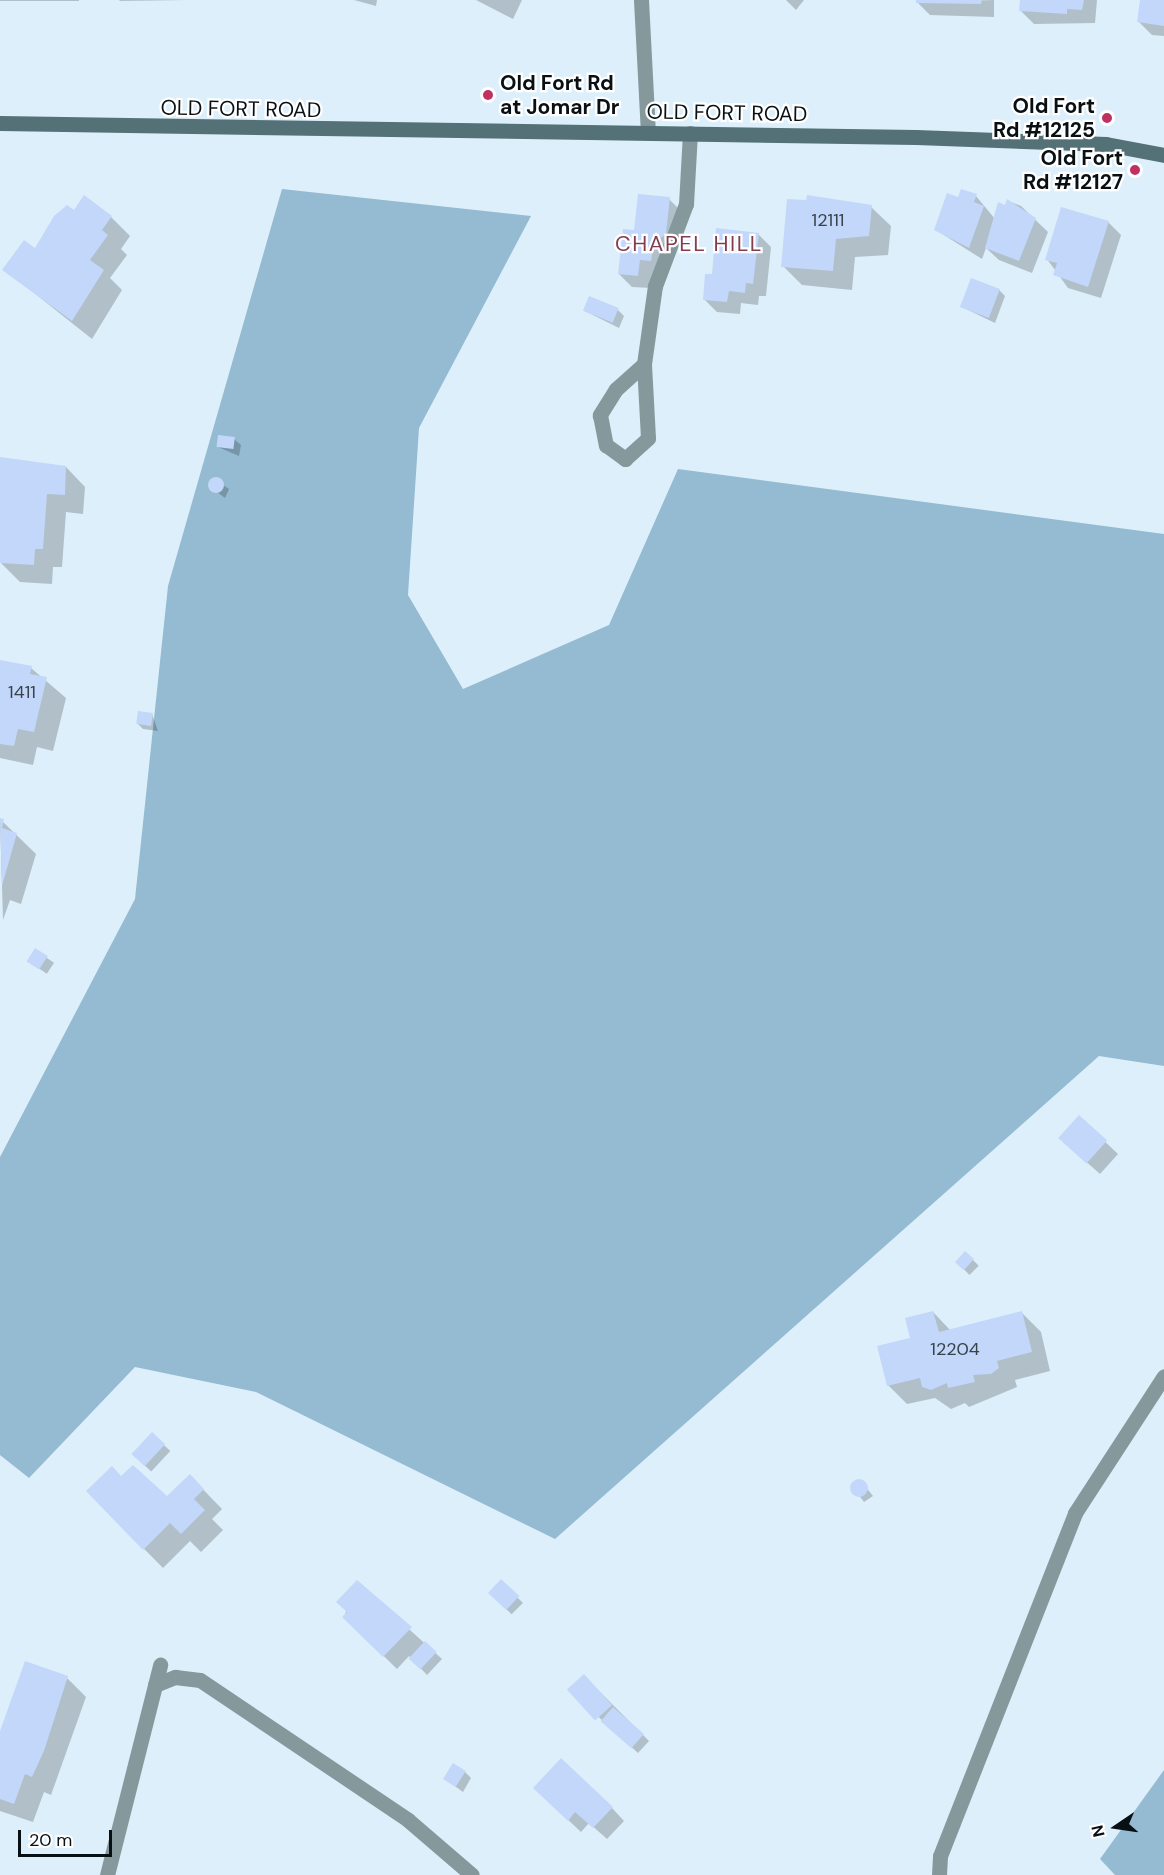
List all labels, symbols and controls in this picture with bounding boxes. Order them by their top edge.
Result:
place label: Old Fort Rd at Jomar Dr [500,70,619,120]
marker: Old Fort Rd at Jomar Dr [481,88,495,102]
place label: Old Fort Rd #12125 [993,93,1095,143]
street label: OLD FORT ROAD [160,95,322,123]
street label: OLD FORT ROAD [646,99,808,127]
marker: Old Fort Rd #12125 [1100,111,1114,125]
place label: Old Fort Rd #12127 [1023,145,1123,195]
marker: Old Fort Rd #12127 [1128,163,1142,177]
house number: 12111 [812,209,844,231]
district label: CHAPEL HILL [615,231,763,257]
house number: 1411 [8,681,36,703]
house number: 12204 [930,1338,980,1360]
north arrow [1086,1797,1146,1857]
scale bar [21,1818,116,1856]
text: N [1086,1823,1110,1839]
text: 20 m [29,1828,72,1852]

